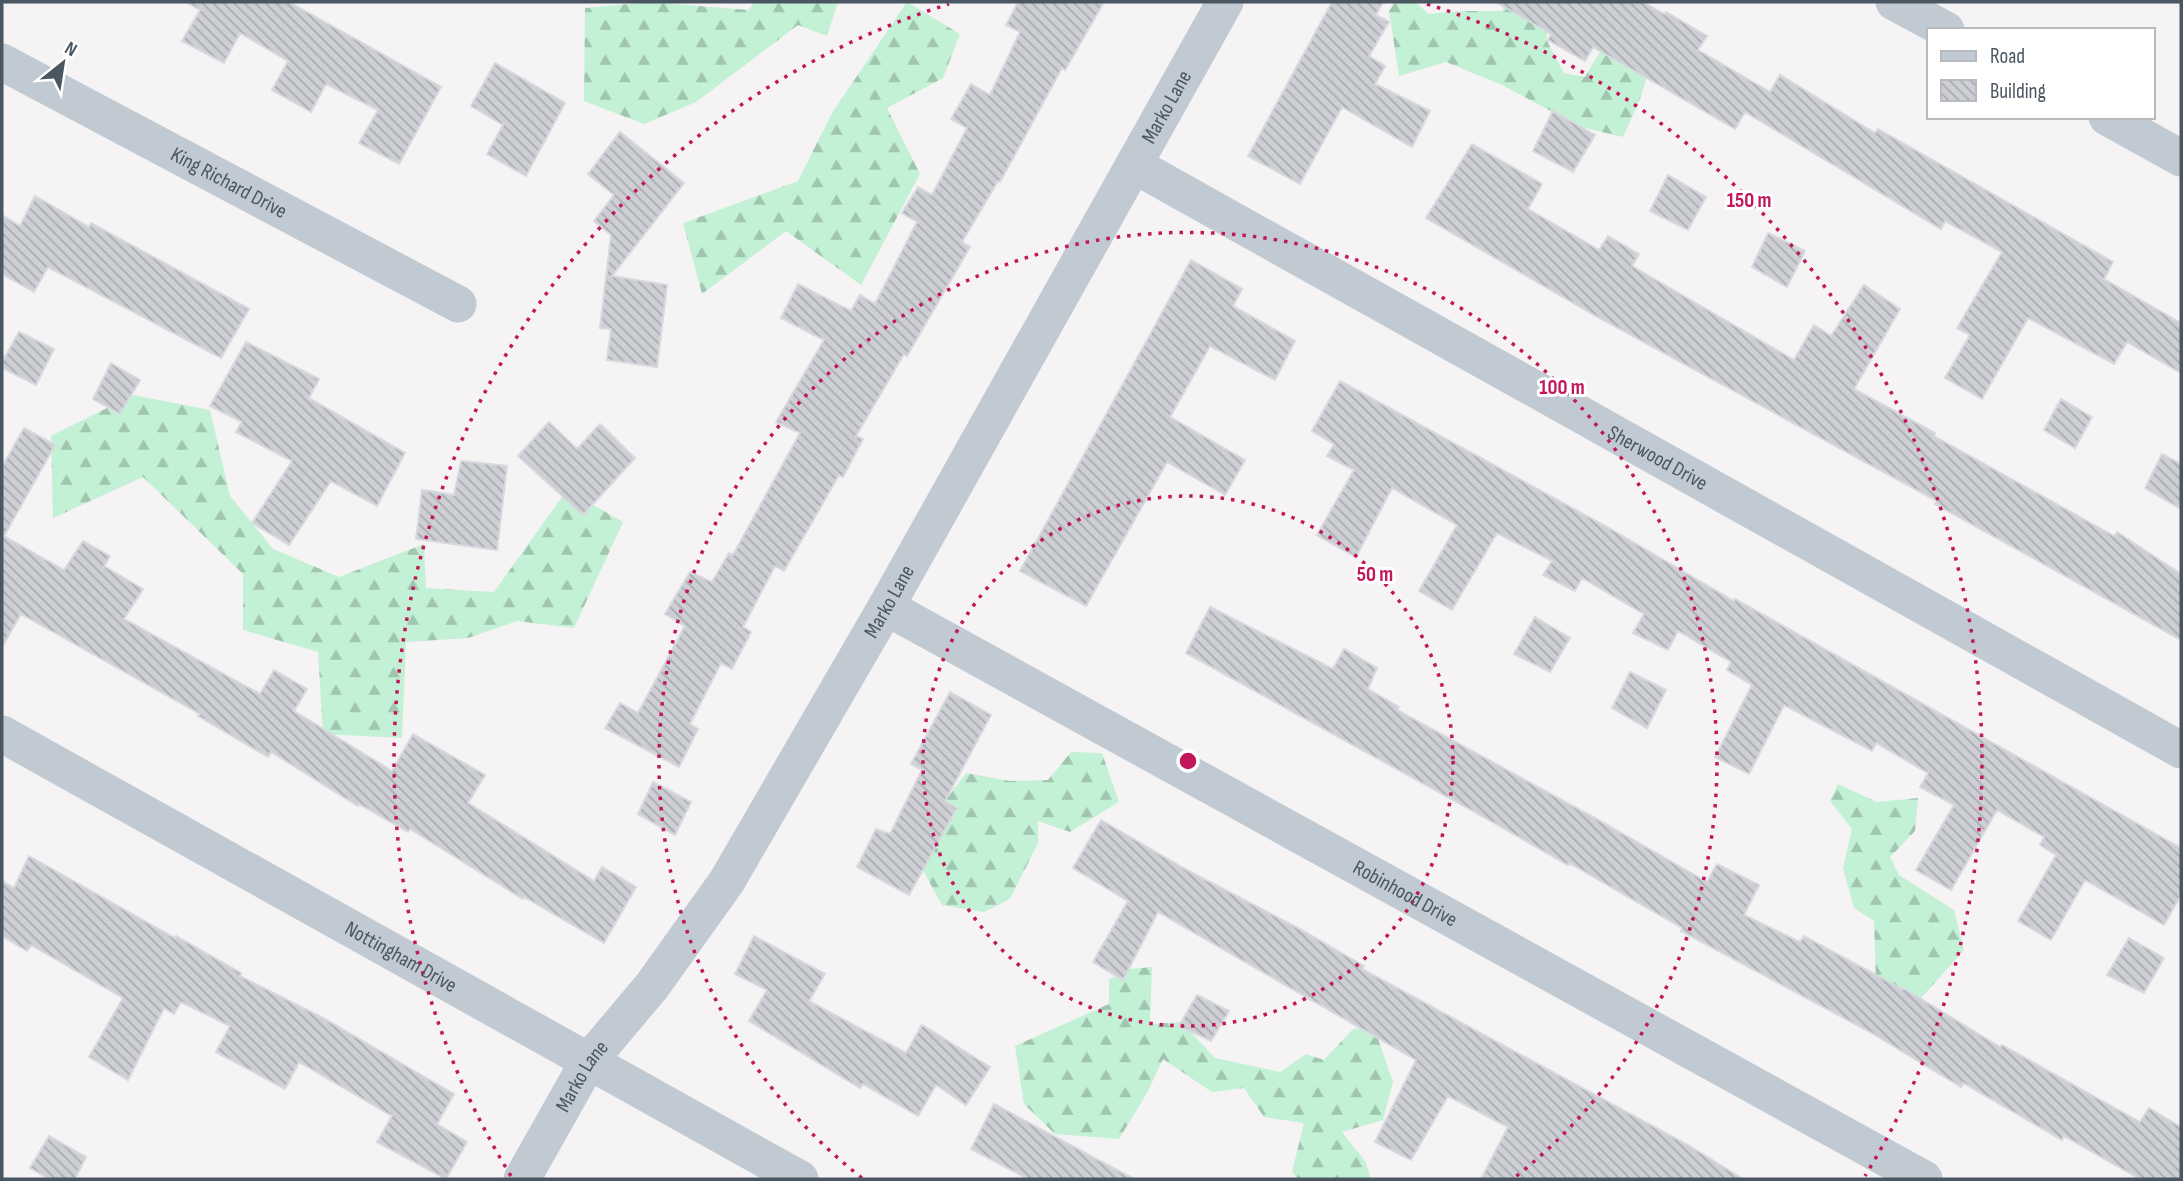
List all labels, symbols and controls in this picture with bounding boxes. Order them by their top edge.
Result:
north arrow [28,28,98,98]
legend [1927,28,2155,119]
text: N [61,37,81,62]
text: Road [1990,44,2025,69]
street label: Marko Lane [1136,66,1197,148]
text: Building [1990,79,2046,104]
street label: King Richard Drive [166,142,291,224]
text: 150 m [1727,188,1771,213]
text: 100 m [1539,375,1585,400]
street label: Sherwood Drive [1603,420,1712,496]
street label: Marko Lane [859,561,920,642]
text: 50 m [1357,562,1393,587]
centre of rings [1176,749,1200,773]
street label: Robinhood Drive [1349,855,1462,932]
street label: Nottingham Drive [341,916,461,998]
street label: Marko Lane [550,1036,614,1116]

